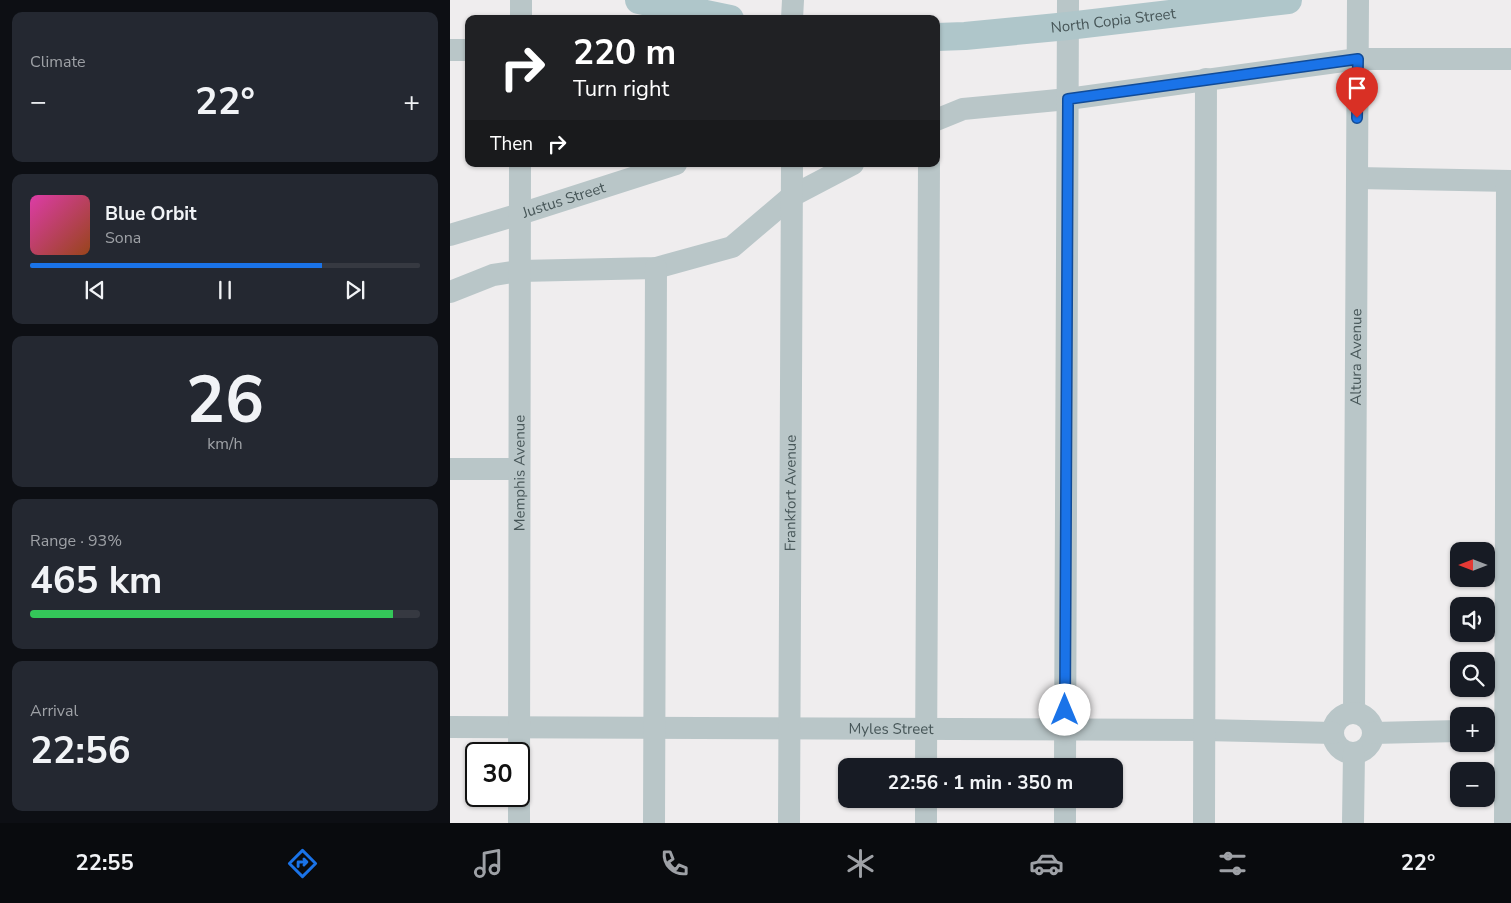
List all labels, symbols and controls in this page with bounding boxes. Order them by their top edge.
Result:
street label: North Copia Street [1050,3,1178,38]
text: 220 m [573,29,676,76]
icon: right [490,35,555,100]
text: Climate [30,51,85,73]
pin [1336,67,1378,118]
text: Turn right [573,74,669,104]
icon: arrive [1343,74,1371,102]
text: 22° [195,76,255,127]
text: − [30,83,47,121]
text: + [403,83,420,121]
icon: right [543,130,571,158]
text: Then [490,131,533,157]
street label: Justus Street [519,177,609,223]
text: Blue Orbit [105,201,196,227]
text: Sona [105,227,141,249]
icon: previous [81,276,109,304]
icon: pause [211,276,239,304]
icon: next [341,276,369,304]
street label: Altura Avenue [1346,308,1366,406]
text: 26 [186,356,264,445]
street label: Memphis Avenue [509,415,530,531]
text: km/h [207,433,243,455]
street label: Frankfort Avenue [780,435,801,551]
text: Range · 93% [30,530,122,552]
north arrow [1450,542,1495,588]
map controls [1450,542,1495,807]
text: 465 km [30,555,162,606]
button: sound [1450,597,1495,642]
button: search [1450,652,1495,697]
position arrow [1038,683,1090,735]
text: Arrival [30,700,78,722]
button: + [1450,707,1495,752]
street label: Myles Street [848,719,934,739]
text: 22:56 [30,725,131,776]
speed limit sign: 30 [465,742,530,807]
button: − [1450,762,1495,807]
text: 22:56 · 1 min · 350 m [888,770,1073,796]
icon: directions [285,846,320,881]
icon: music [471,846,506,881]
icon: phone [657,846,692,881]
icon: climate [843,846,878,881]
icon: car [1029,846,1064,881]
icon: filters [1215,846,1250,881]
text: 22:55 [75,848,134,878]
text: 22° [1401,848,1435,878]

